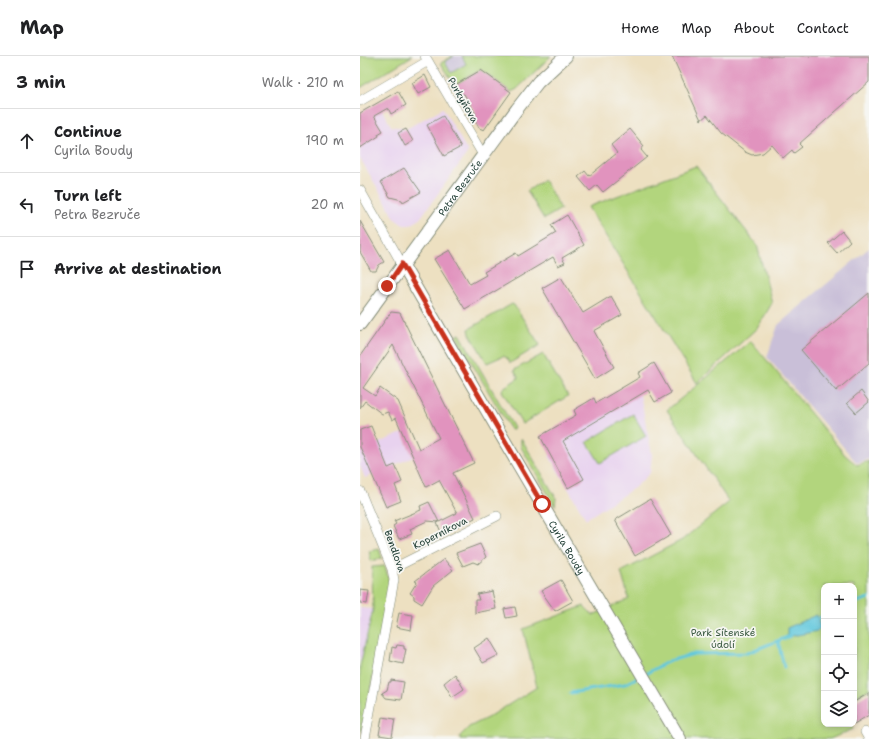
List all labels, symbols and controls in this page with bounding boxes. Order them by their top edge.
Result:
text: Map [20,15,64,40]
text: Home [621,19,660,37]
text: Map [682,19,712,37]
text: About [734,19,775,37]
text: Contact [797,19,849,37]
text: 3 min [16,71,66,93]
text: Walk · 210 m [262,74,344,91]
street label: Purkyňova [445,75,482,126]
text: Continue [54,122,122,142]
icon: ahead [16,130,38,152]
text: 190 m [305,132,344,149]
text: Cyrila Boudy [54,142,133,159]
street label: Petra Bezruče [435,157,485,218]
text: Turn left [54,186,122,206]
icon: left [16,194,38,216]
text: 20 m [311,196,344,213]
text: Petra Bezruče [54,206,141,223]
icon: arrive [16,258,38,280]
text: Arrive at destination [54,259,222,279]
route end [378,277,396,295]
route start [533,495,551,513]
street label: Koperníkova [411,513,470,552]
street label: Cyrila Boudy [546,518,588,577]
street label: Bendlova [381,528,409,575]
map controls [821,583,857,727]
button: + [821,583,857,619]
button: − [821,619,857,655]
park label: Park Sítenské údolí [691,626,756,651]
button: locate [821,655,857,691]
button: layers [821,691,857,727]

